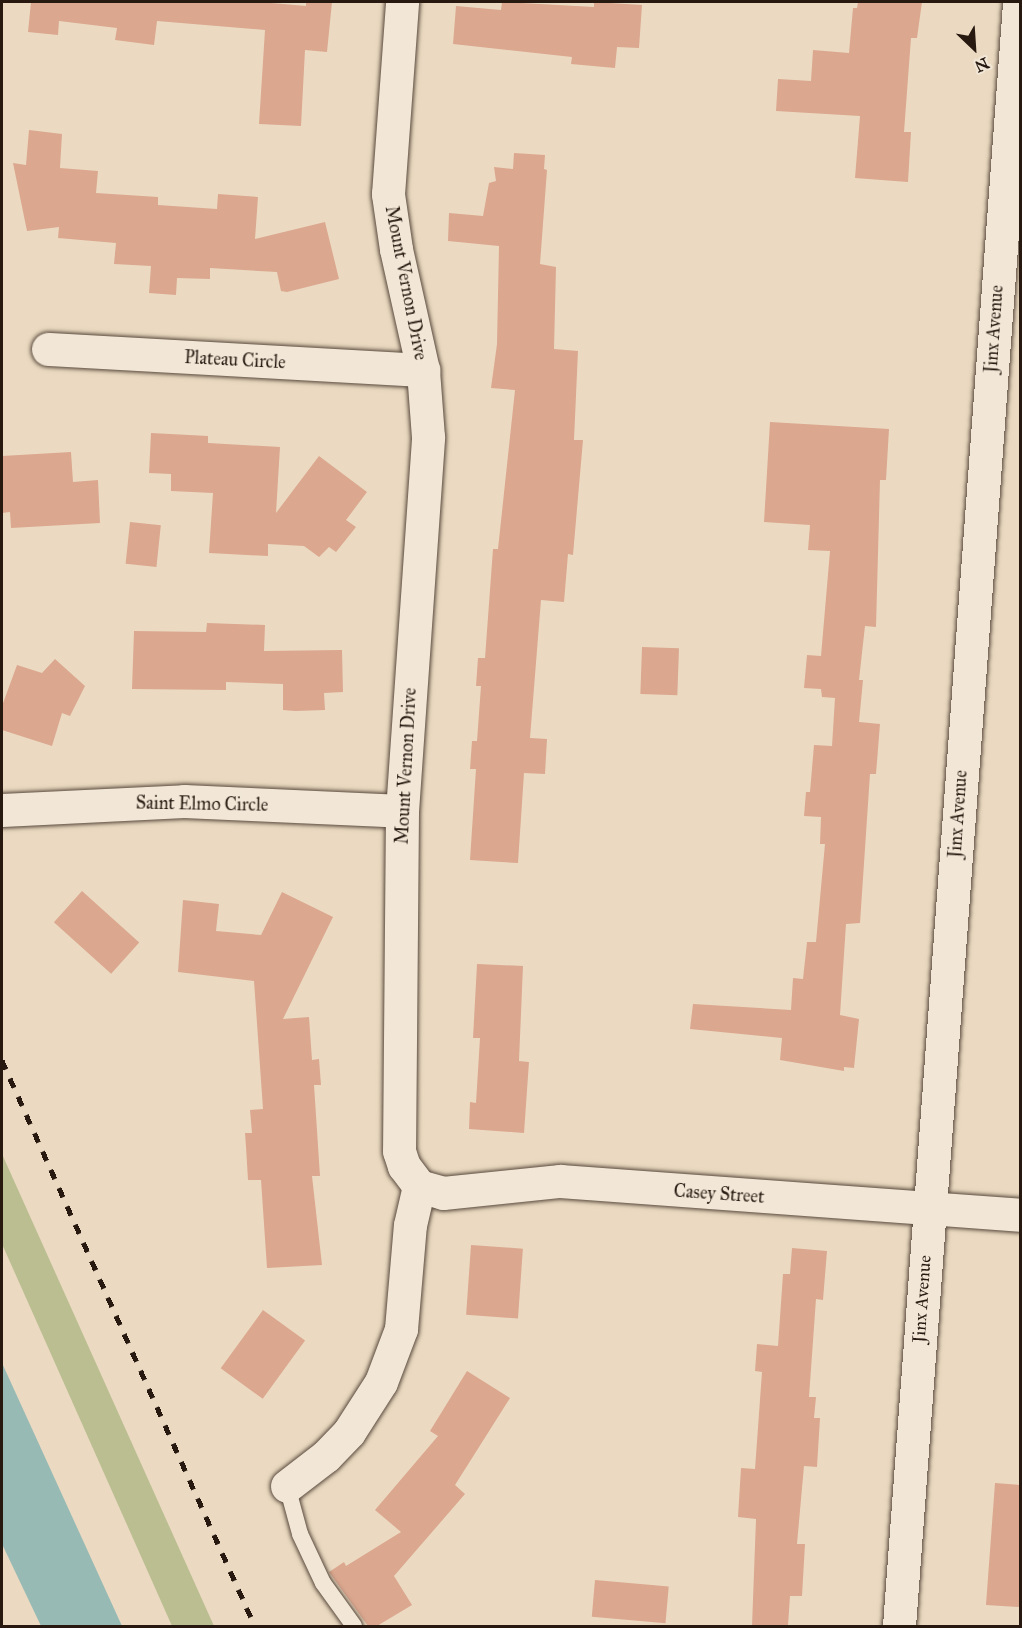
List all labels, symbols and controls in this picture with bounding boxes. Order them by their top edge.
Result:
north arrow [944,18,1004,78]
text: N [972,53,992,76]
street label: Mount Vernon Drive [380,204,432,362]
street label: Jinx Avenue [980,284,1008,374]
street label: Plateau Circle [184,347,286,373]
street label: Mount Vernon Drive [391,687,421,845]
street label: Jinx Avenue [944,769,972,859]
street label: Saint Elmo Circle [136,792,268,816]
street label: Casey Street [673,1180,765,1208]
street label: Jinx Avenue [908,1254,936,1344]

